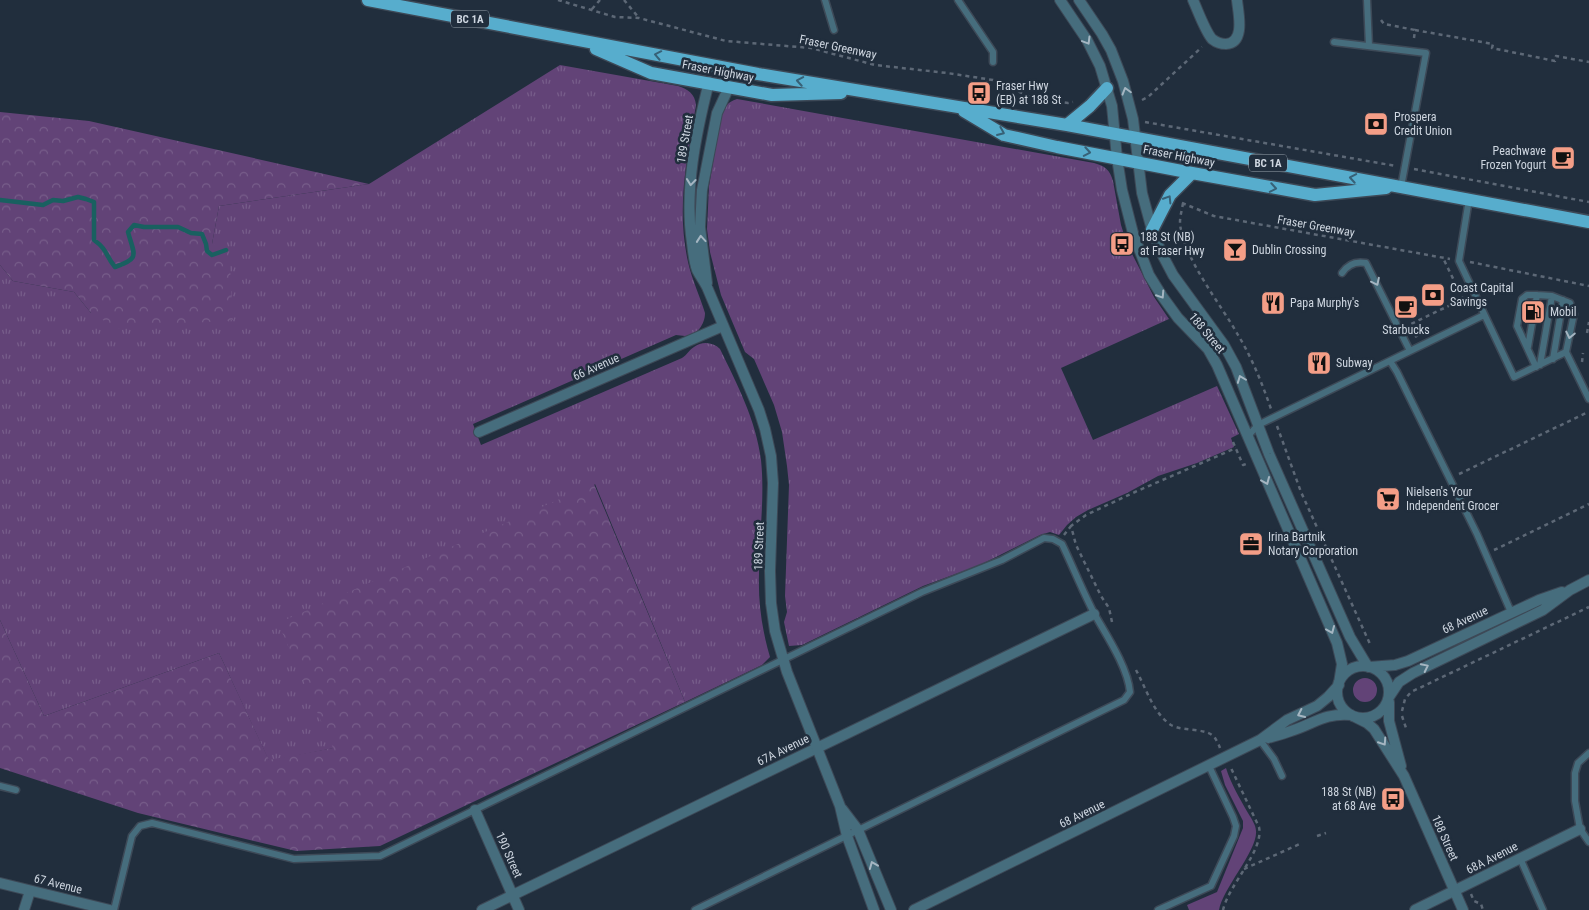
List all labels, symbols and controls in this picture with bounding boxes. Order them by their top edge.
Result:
road number: BC 1A [451,10,489,28]
street label: Fraser Greenway [798,32,878,62]
one-way arrow [1081,35,1091,44]
one-way arrow [654,50,663,61]
street label: Fraser Highway [681,57,755,85]
one-way arrow [796,77,805,87]
place label: Fraser Hwy (EB) at 188 St [996,79,1062,107]
bus stop icon: Fraser Hwy (EB) at 188 St [966,80,992,106]
one-way arrow [1121,86,1132,95]
place label: Prospera Credit Union [1394,110,1452,138]
bank icon: Prospera Credit Union [1363,111,1389,137]
street label: 189 Street [674,113,696,164]
one-way arrow [996,126,1005,137]
street label: Fraser Highway [1142,142,1216,170]
place label: Peachwave Frozen Yogurt [1480,144,1546,172]
cafe icon: Peachwave Frozen Yogurt [1550,145,1576,171]
one-way arrow [1082,147,1091,157]
road number: BC 1A [1249,154,1287,172]
one-way arrow [1349,174,1358,184]
one-way arrow [685,178,696,186]
one-way arrow [1268,182,1277,192]
one-way arrow [1162,196,1172,205]
street label: Fraser Greenway [1276,212,1356,240]
place label: 188 St (NB) at Fraser Hwy [1140,230,1205,258]
bus stop icon: 188 St (NB) at Fraser Hwy [1109,231,1135,257]
one-way arrow [696,234,707,242]
bar icon: Dublin Crossing [1222,237,1248,263]
place label: Dublin Crossing [1252,243,1327,257]
one-way arrow [1370,277,1380,286]
place label: Coast Capital Savings [1450,281,1514,309]
bank icon: Coast Capital Savings [1420,282,1446,308]
one-way arrow [1155,289,1164,298]
restaurant icon: Papa Murphy's [1260,290,1286,316]
cafe icon: Starbucks [1393,294,1419,320]
place label: Papa Murphy's [1290,296,1359,310]
fuel station icon: Mobil [1520,299,1546,325]
place label: Mobil [1550,305,1577,319]
street label: 188 Street [1186,310,1228,356]
place label: Starbucks [1382,323,1430,337]
one-way arrow [1565,330,1576,339]
street label: 66 Avenue [571,350,622,383]
restaurant icon: Subway [1306,350,1332,376]
place label: Subway [1336,356,1372,370]
one-way arrow [1237,375,1247,384]
one-way arrow [1260,476,1271,485]
place label: Nielsen's Your Independent Grocer [1406,485,1499,513]
supermarket icon: Nielsen's Your Independent Grocer [1375,486,1401,512]
street label: 189 Street [751,521,767,571]
place label: Irina Bartnik Notary Corporation [1268,530,1358,558]
office icon: Irina Bartnik Notary Corporation [1238,531,1264,557]
street label: 68 Avenue [1440,603,1491,637]
one-way arrow [1324,625,1335,634]
one-way arrow [1420,663,1429,673]
one-way arrow [1297,708,1306,718]
street label: 67A Avenue [755,731,812,769]
one-way arrow [1376,736,1386,745]
place label: 188 St (NB) at 68 Ave [1321,785,1376,813]
bus stop icon: 188 St (NB) at 68 Ave [1380,786,1406,812]
street label: 68 Avenue [1057,797,1107,831]
street label: 188 Street [1429,813,1461,863]
street label: 190 Street [493,830,525,880]
street label: 68A Avenue [1464,839,1520,877]
one-way arrow [868,861,879,870]
street label: 67 Avenue [32,871,84,897]

